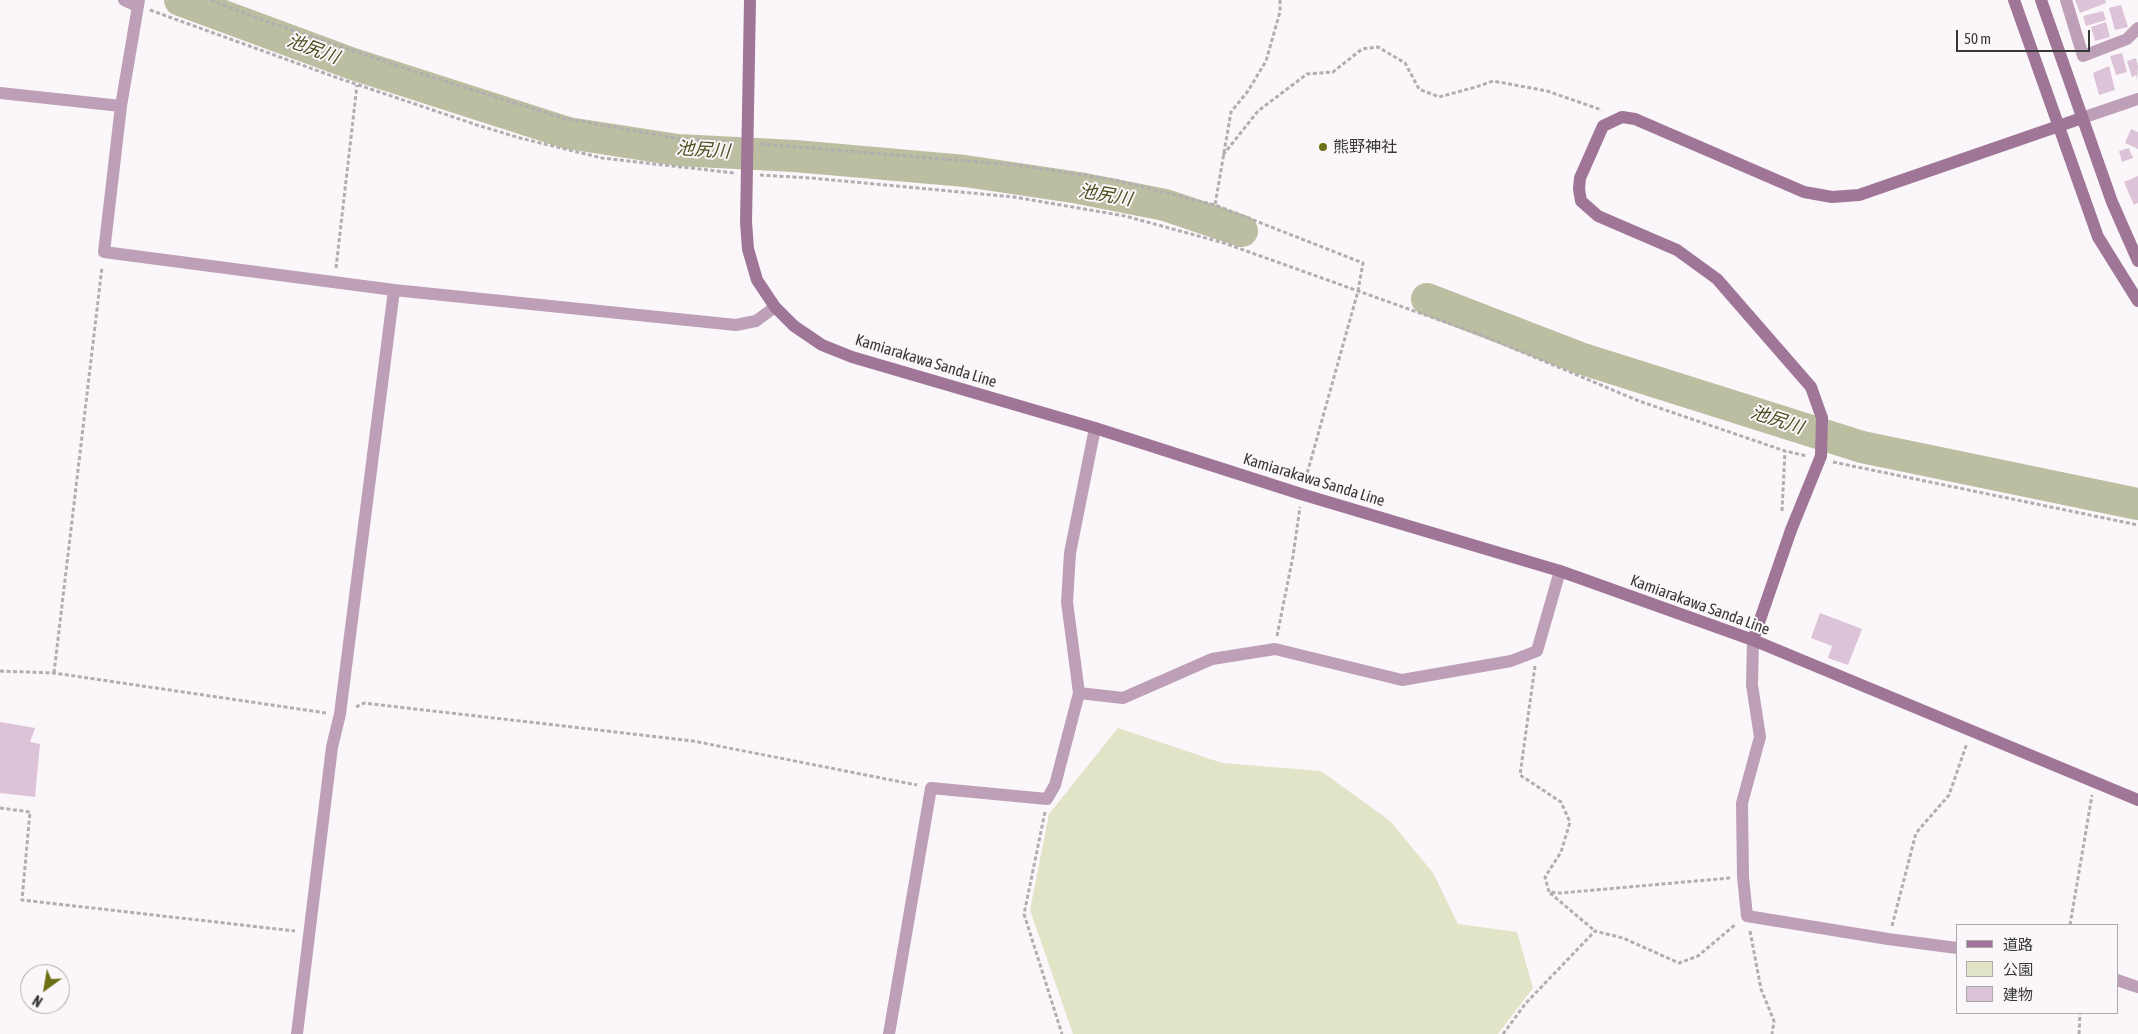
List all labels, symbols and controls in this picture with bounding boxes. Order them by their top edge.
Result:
scale bar [1958,20,2092,52]
water label: 池尻川 [284,30,342,68]
text: 50 m [1964,30,1991,47]
water label: 池尻川 [675,137,731,163]
place label: 熊野神社 [1333,137,1397,157]
marker: 熊野神社 [1317,141,1329,153]
water label: 池尻川 [1077,180,1133,210]
street label: Kamiarakawa Sanda Line [853,330,999,392]
water label: 池尻川 [1748,401,1806,439]
street label: Kamiarakawa Sanda Line [1241,449,1387,511]
street label: Kamiarakawa Sanda Line [1628,571,1772,639]
legend [1956,924,2118,1014]
text: 道路 [2003,936,2033,953]
text: 公園 [2003,961,2033,978]
north arrow [20,964,70,1014]
text: 建物 [2003,986,2033,1003]
text: N [30,992,45,1010]

